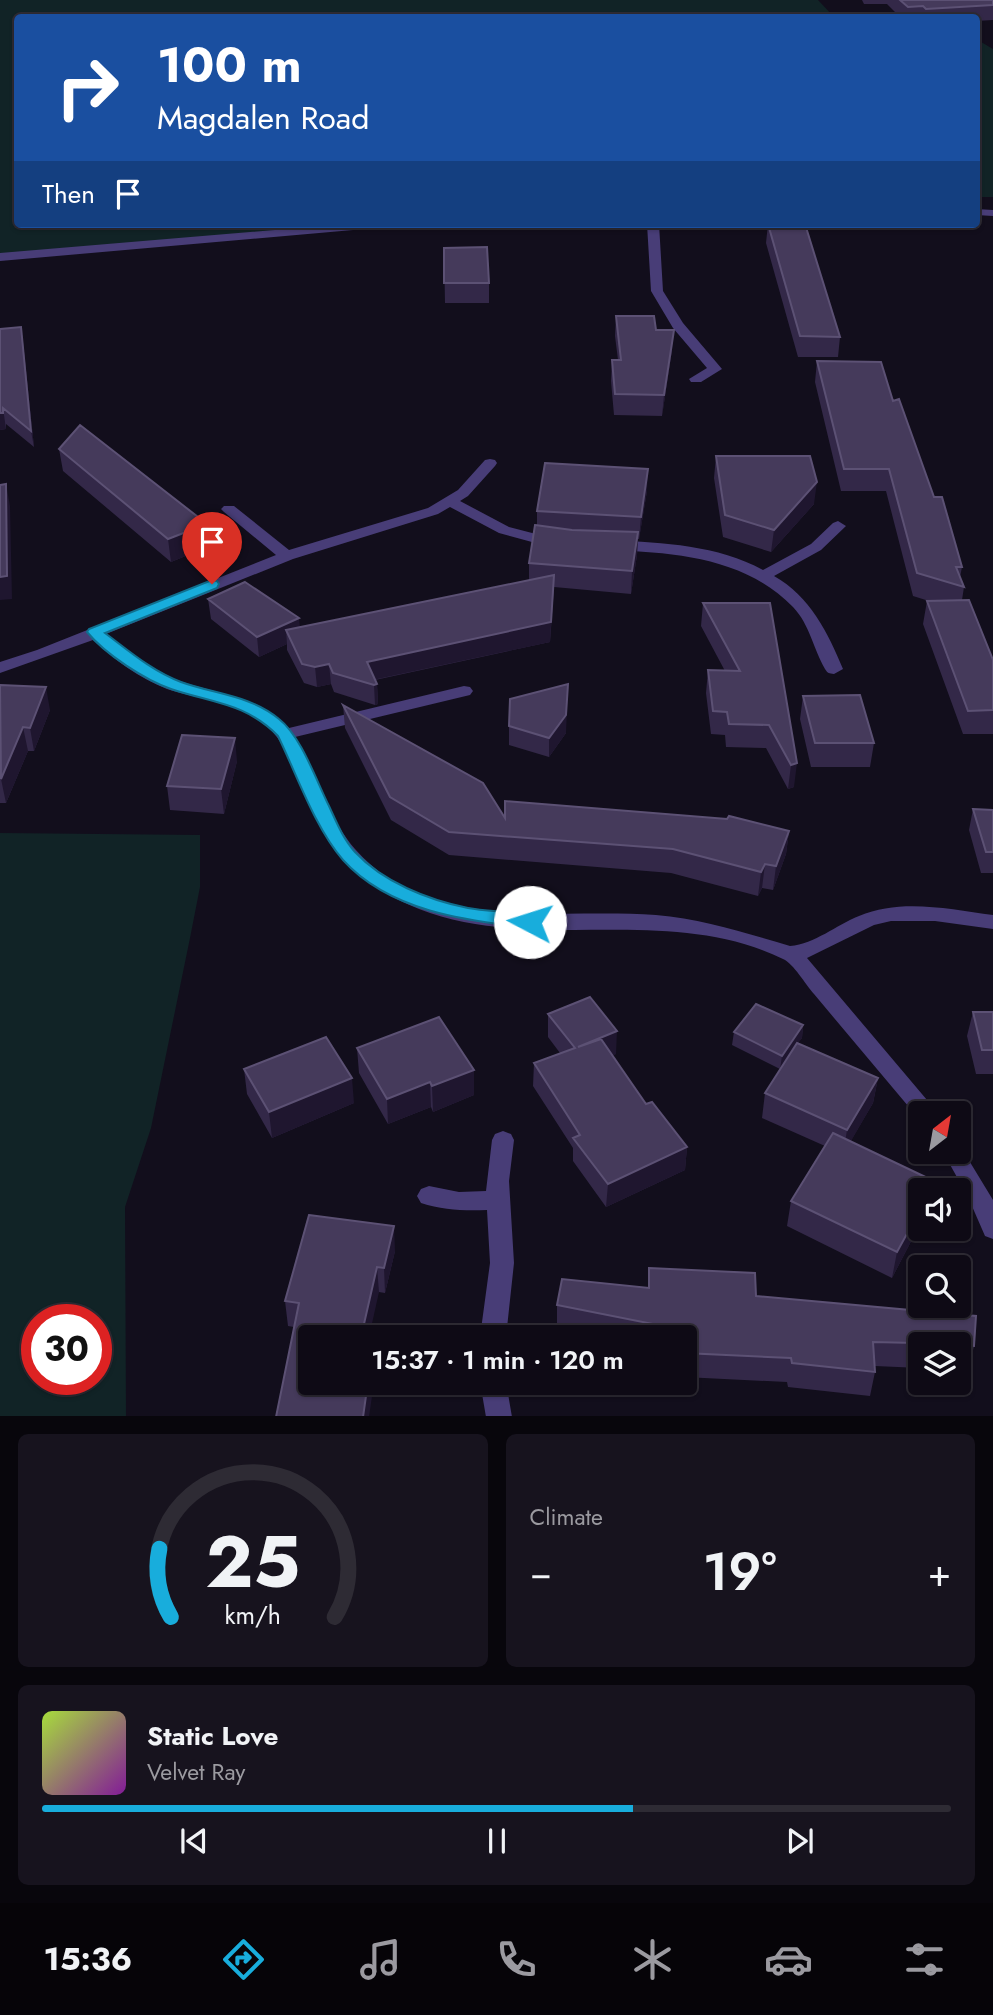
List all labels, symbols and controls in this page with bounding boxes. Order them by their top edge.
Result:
text: 100 m [157,30,302,100]
icon: right [42,42,133,133]
text: Magdalen Road [157,95,369,141]
text: Then [42,175,95,213]
icon: arrive [109,175,147,213]
pin [182,512,242,584]
icon: arrive [193,523,231,561]
position arrow [493,885,567,959]
north arrow [908,1101,971,1164]
map controls [908,1101,971,1395]
button: sound [908,1178,971,1241]
button: search [908,1255,971,1318]
speed limit sign: 30 [21,1304,112,1395]
button: layers [908,1332,971,1395]
text: 15:37 · 1 min · 120 m [371,1341,624,1379]
text: Climate [530,1500,603,1534]
text: 25 [205,1509,300,1614]
text: 19° [703,1534,777,1610]
text: − [530,1545,552,1600]
text: + [928,1545,951,1600]
text: km/h [224,1596,281,1632]
text: Static Love [147,1717,279,1755]
text: Velvet Ray [147,1755,245,1789]
icon: previous [175,1822,213,1860]
icon: pause [478,1822,516,1860]
icon: next [781,1822,819,1860]
icon: directions [219,1935,268,1984]
icon: music [356,1935,405,1984]
icon: phone [492,1935,541,1984]
icon: climate [628,1935,677,1984]
icon: car [764,1935,813,1984]
icon: filters [900,1935,949,1984]
text: 15:36 [44,1936,132,1982]

